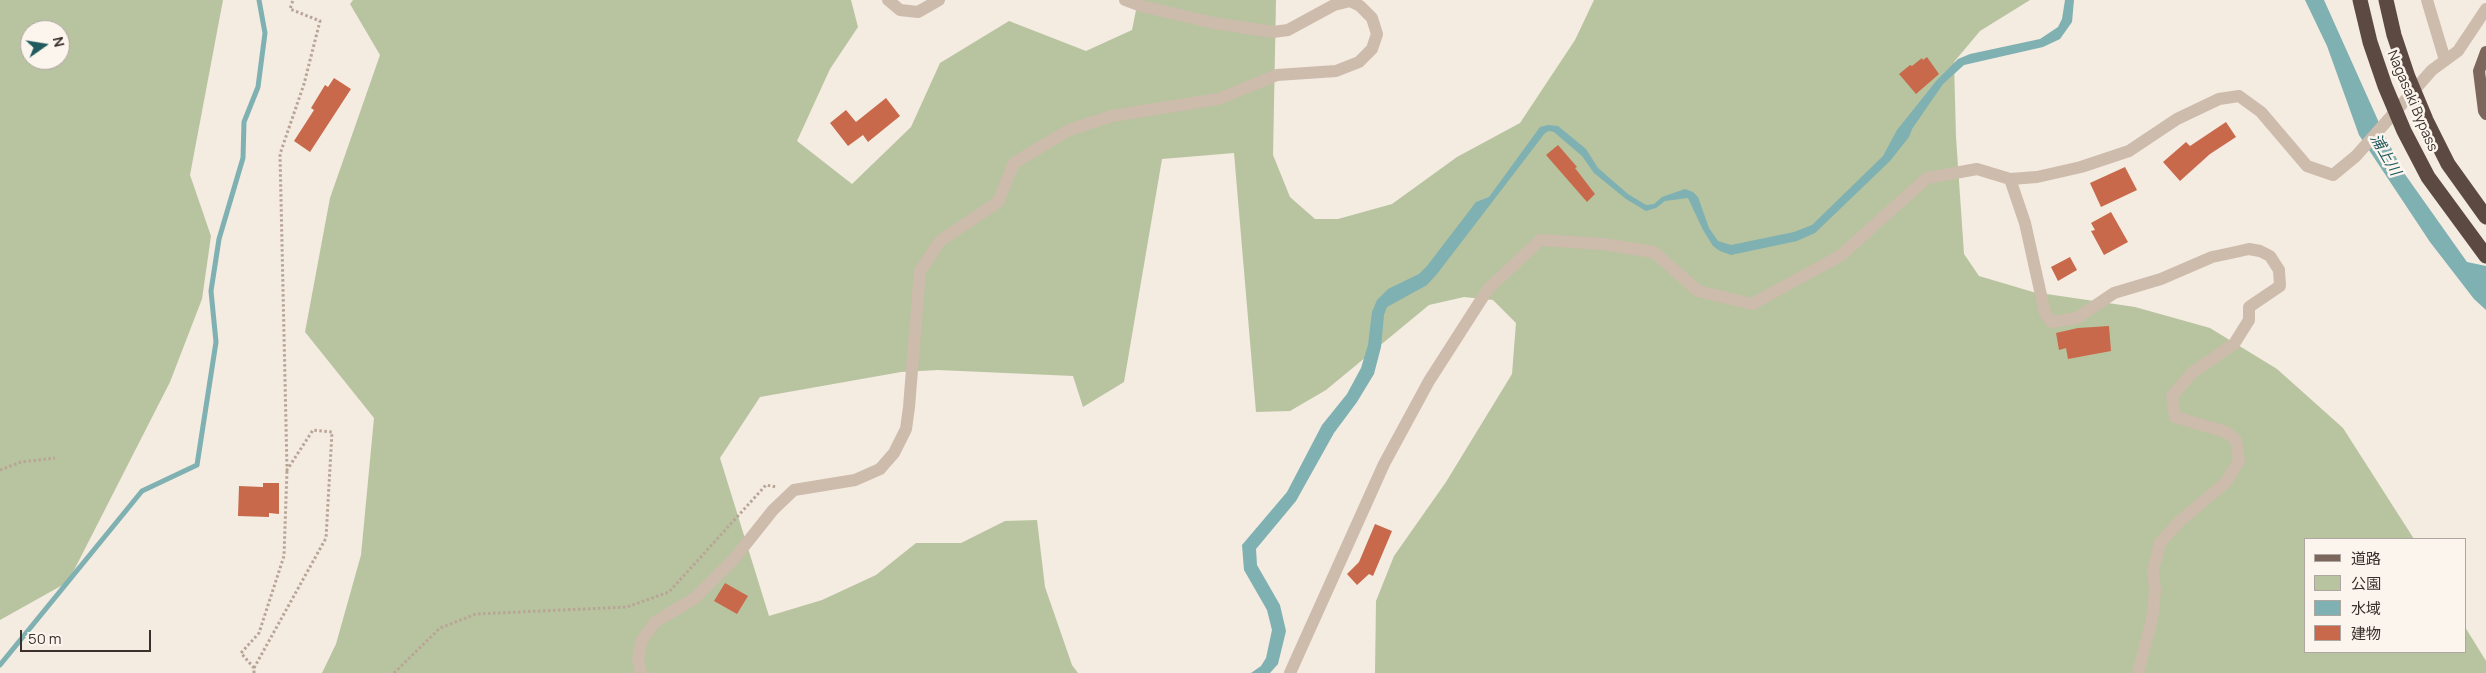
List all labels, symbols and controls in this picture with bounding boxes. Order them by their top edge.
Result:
north arrow [20,20,70,70]
text: N [49,35,70,49]
street label: Nagasaki Bypass [2383,48,2441,154]
water label: 浦上川 [2366,131,2404,179]
legend [2304,538,2466,653]
text: 道路 [2351,548,2381,569]
text: 公園 [2351,573,2381,594]
text: 水域 [2351,598,2381,619]
scale bar [22,620,154,652]
text: 建物 [2351,623,2381,644]
text: 50 m [28,628,62,649]

